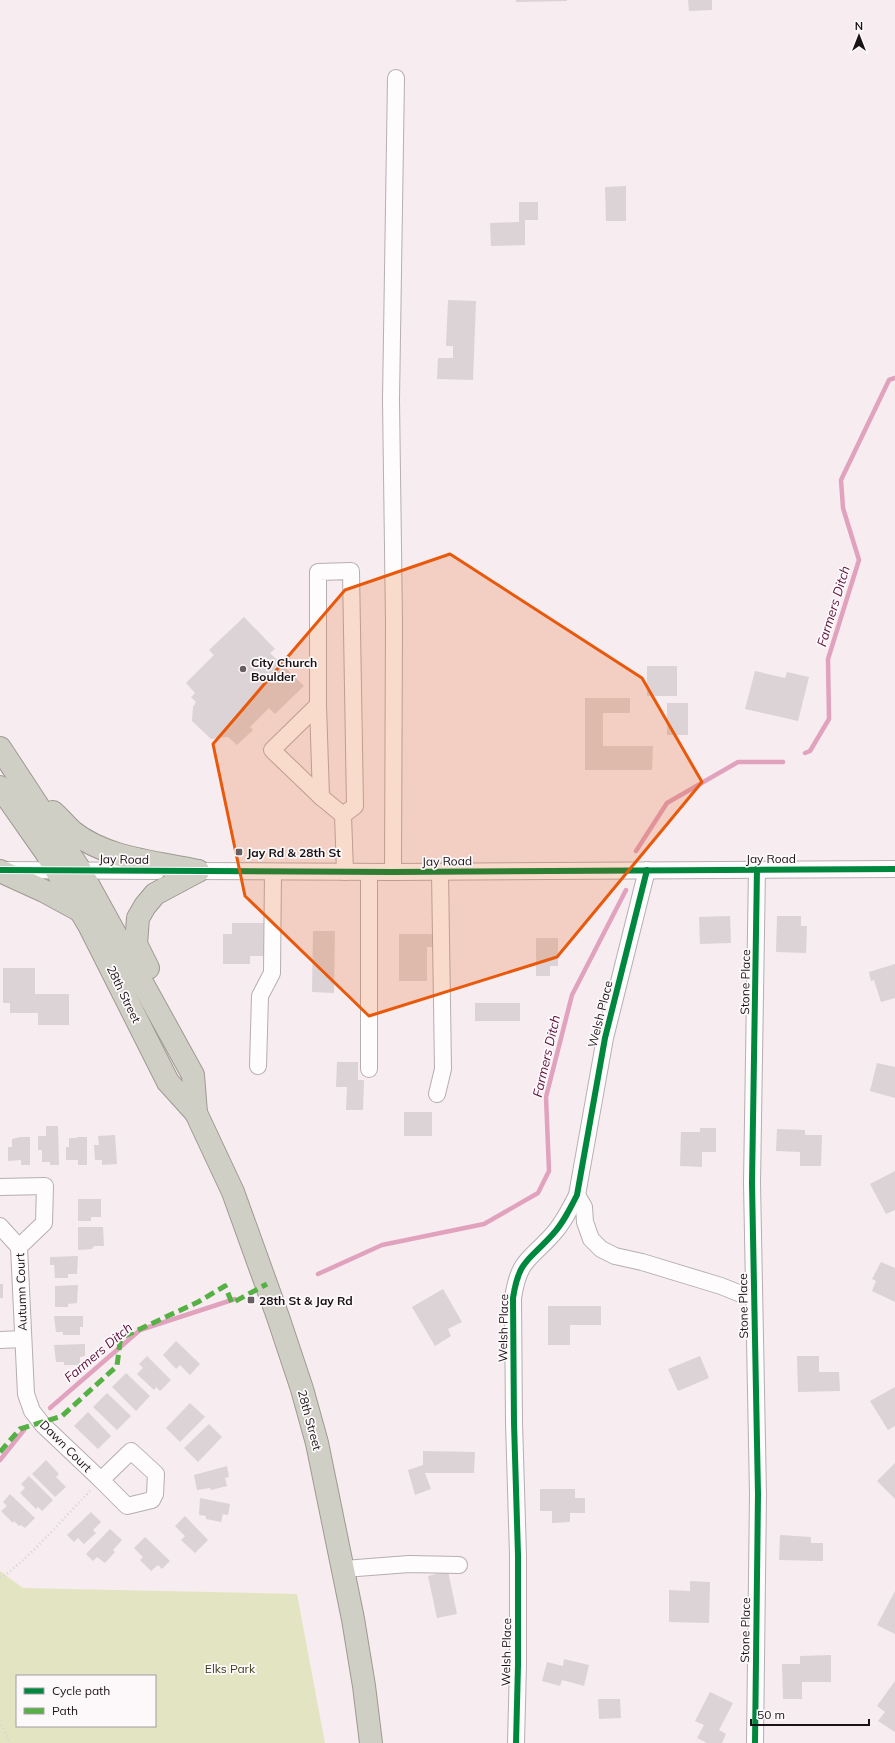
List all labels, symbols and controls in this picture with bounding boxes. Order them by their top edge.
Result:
north arrow [839,16,879,56]
text: N [855,19,863,33]
water label: Farmers Ditch [813,564,853,648]
place label: City Church Boulder [251,655,317,684]
marker: City Church Boulder [238,664,248,674]
place label: Jay Rd & 28th St [247,845,341,860]
marker: Jay Rd & 28th St [234,847,244,857]
street label: Jay Road [99,851,149,867]
street label: Jay Road [746,851,796,866]
street label: Jay Road [422,853,472,869]
street label: Stone Place [737,949,753,1015]
street label: 28th Street [104,963,144,1025]
street label: Welsh Place [584,979,616,1049]
water label: Farmers Ditch [529,1013,563,1099]
street label: Autumn Court [12,1253,30,1331]
street label: Stone Place [735,1273,751,1339]
place label: 28th St & Jay Rd [259,1293,353,1308]
street label: Welsh Place [495,1294,511,1362]
marker: 28th St & Jay Rd [246,1295,256,1305]
water label: Farmers Ditch [61,1319,135,1385]
street label: 28th Street [295,1388,325,1452]
street label: Dawn Court [37,1417,95,1475]
street label: Stone Place [737,1597,753,1663]
street label: Welsh Place [498,1618,514,1686]
park label: Elks Park [205,1661,256,1676]
legend [16,1675,156,1727]
text: Cycle path [52,1683,110,1698]
scale bar [751,1701,869,1727]
text: Path [52,1703,78,1718]
text: 50 m [757,1707,785,1722]

